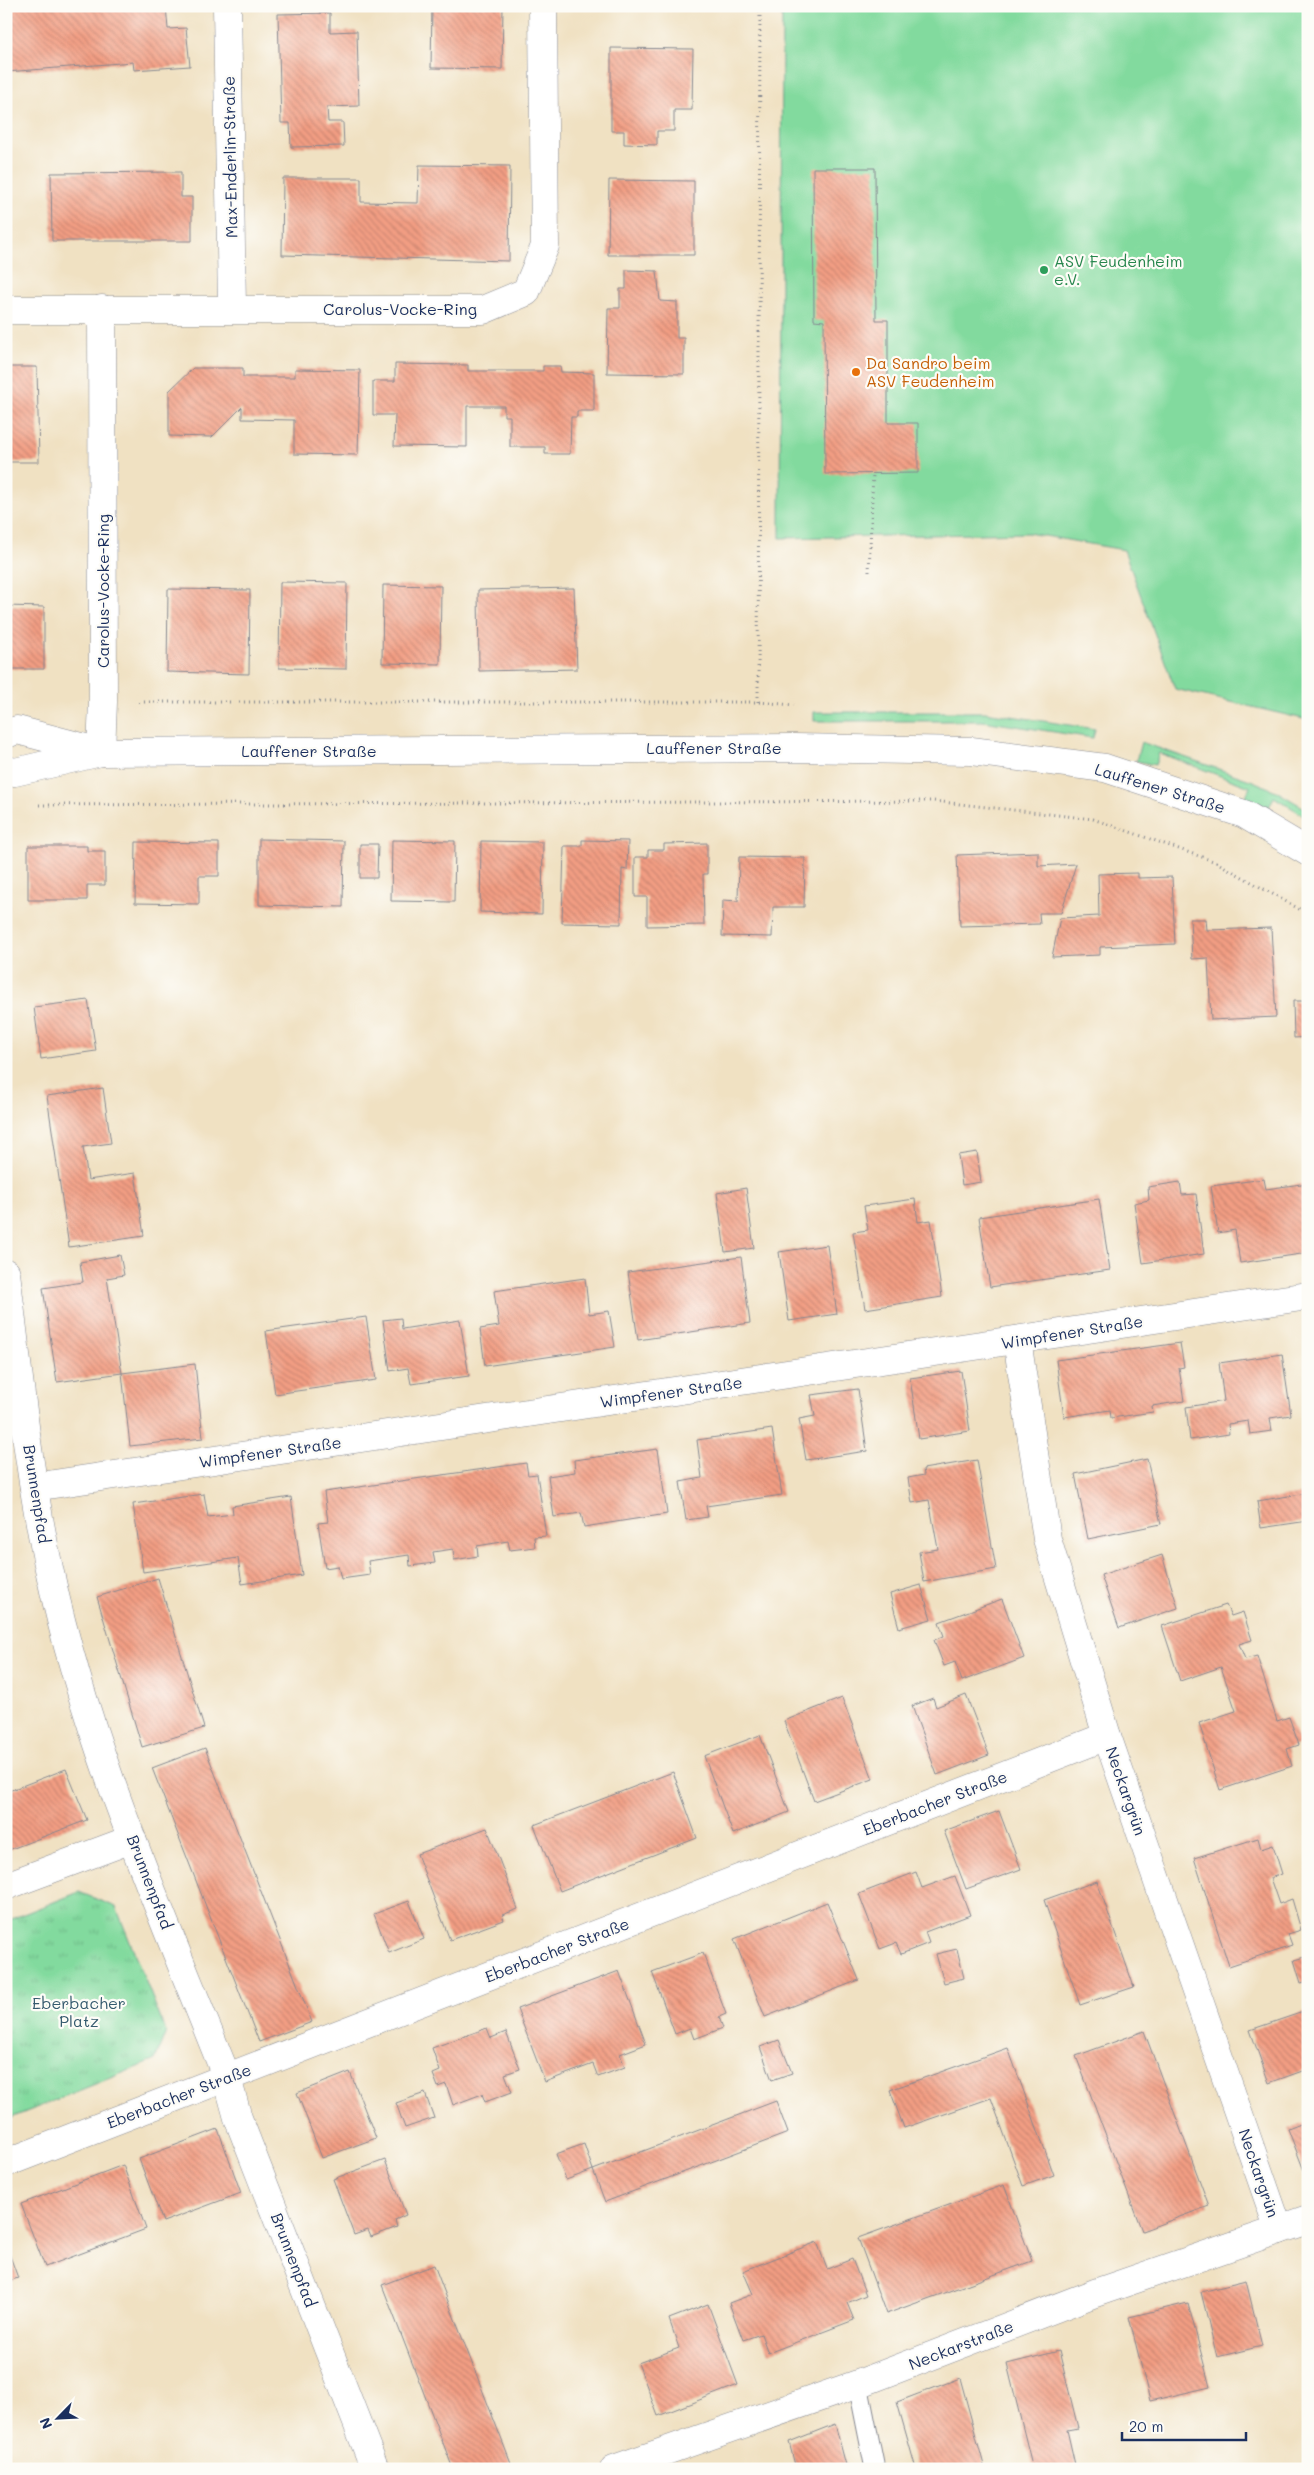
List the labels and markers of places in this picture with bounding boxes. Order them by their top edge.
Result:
place label: ASV Feudenheim e.V. [1054,250,1183,289]
marker: ASV Feudenheim e.V. [1038,264,1050,276]
place label: Da Sandro beim ASV Feudenheim [866,352,995,391]
marker: Da Sandro beim ASV Feudenheim [850,366,862,378]

